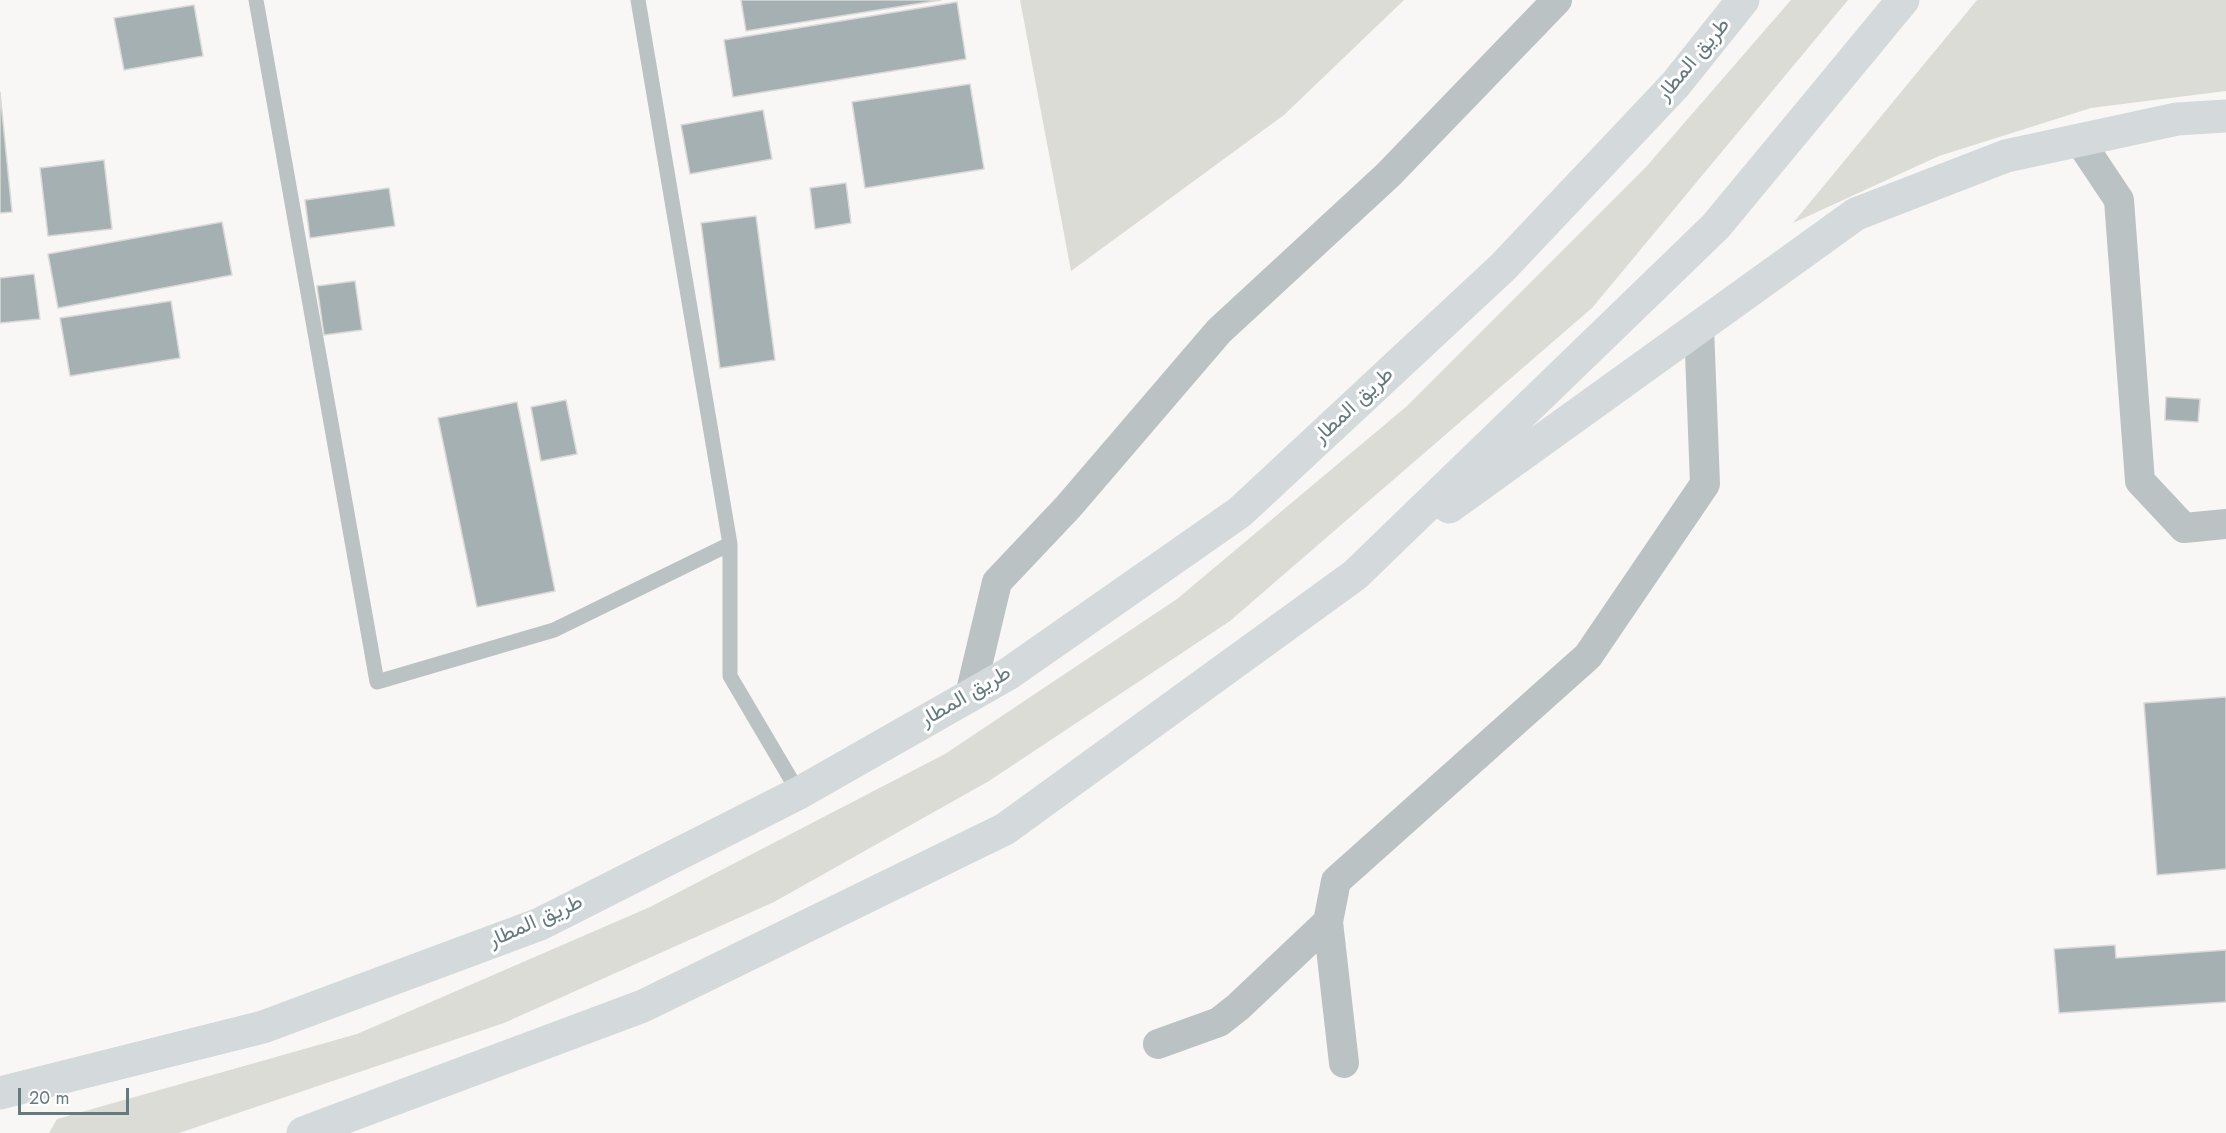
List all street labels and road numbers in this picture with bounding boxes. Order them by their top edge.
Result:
street label: طريق المطار [1652,13,1736,107]
street label: طريق المطار [1309,362,1399,450]
street label: طريق المطار [916,661,1016,733]
street label: طريق المطار [485,890,587,954]

